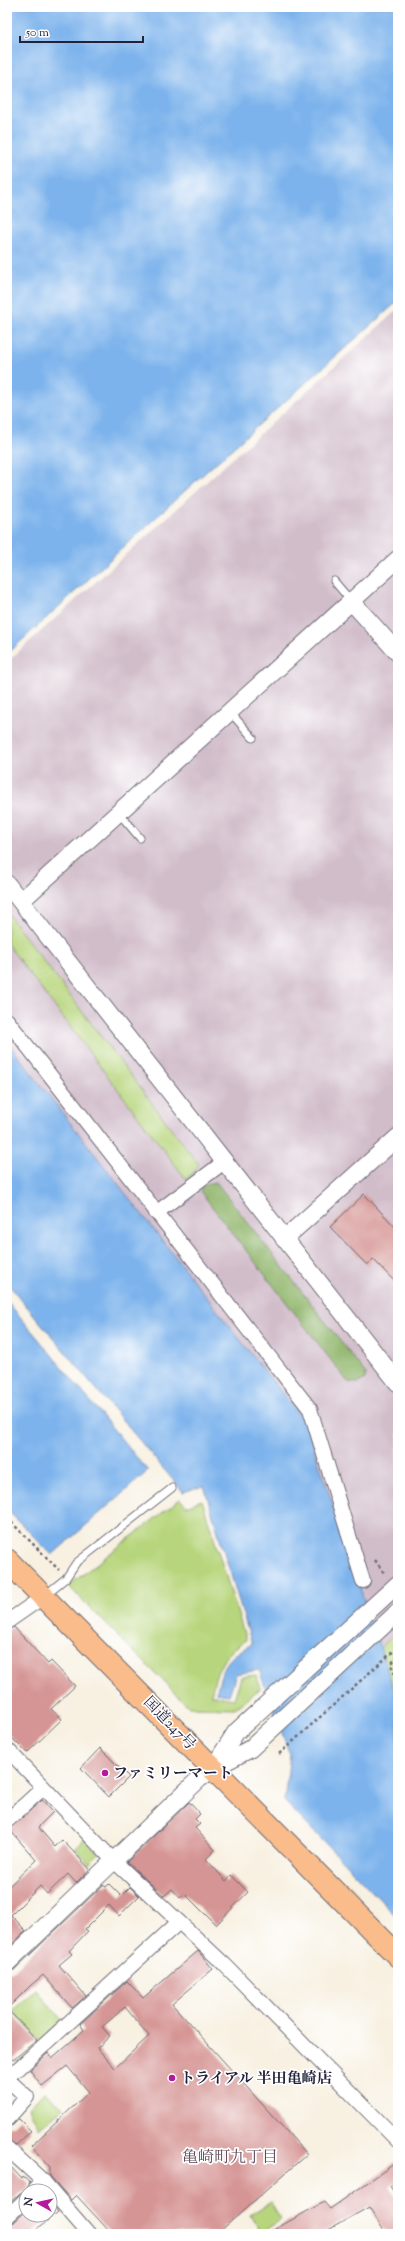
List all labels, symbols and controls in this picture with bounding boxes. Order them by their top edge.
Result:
scale bar [20,18,143,44]
text: 50 m [25,24,49,42]
street label: 国道247号 [138,1693,200,1755]
place label: ファミリーマート [113,1764,233,1785]
marker: ファミリーマート [100,1768,110,1778]
place label: トライアル 半田亀崎店 [180,2069,332,2090]
marker: トライアル 半田亀崎店 [167,2073,177,2083]
district label: 亀崎町九丁目 [182,2147,278,2170]
north arrow [18,2183,58,2223]
text: N [20,2196,38,2208]

